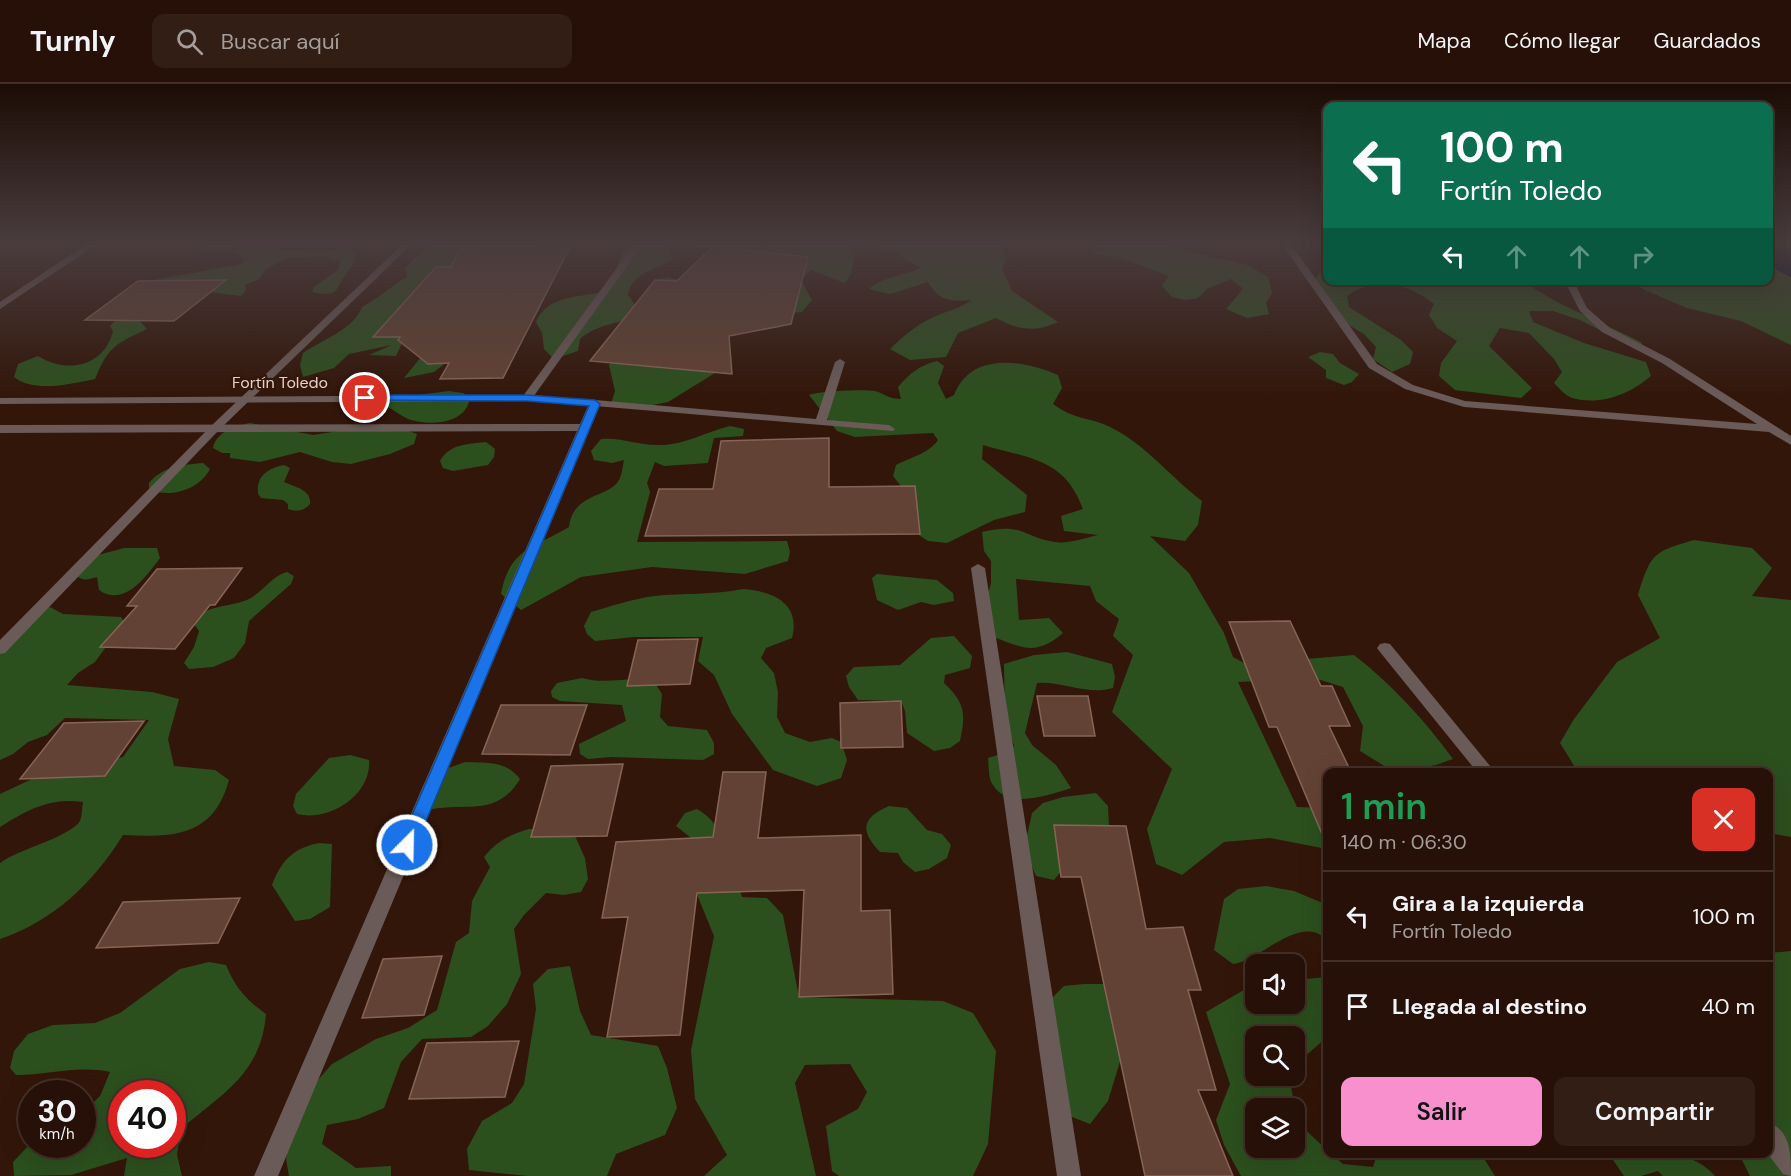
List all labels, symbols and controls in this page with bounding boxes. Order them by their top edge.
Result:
search box [152,14,572,68]
text: Turnly [30,23,116,60]
icon: search [173,25,206,58]
text: Buscar aquí [221,27,339,56]
text: Mapa [1417,27,1471,55]
text: Cómo llegar [1504,27,1621,55]
text: Guardados [1654,27,1761,55]
text: 100 m [1440,120,1564,175]
icon: left [1341,126,1419,204]
text: Fortín Toledo [1440,173,1602,208]
icon: left [1437,240,1470,273]
icon: ahead [1500,240,1533,273]
icon: ahead [1563,240,1596,273]
icon: right [1626,240,1659,273]
street label: Fortín Toledo [232,372,328,393]
pin [339,372,390,423]
icon: arrive [348,381,381,414]
text: 1 min [1341,783,1427,830]
button: close [1692,788,1755,851]
position arrow [375,813,439,877]
text: 140 m · 06:30 [1341,829,1467,855]
text: Gira a la izquierda [1392,889,1584,918]
icon: left [1341,900,1374,933]
text: 100 m [1693,902,1755,931]
text: Fortín Toledo [1392,918,1512,944]
map controls [1245,954,1305,1158]
button: sound [1245,954,1305,1014]
icon: arrive [1341,990,1374,1023]
text: Llegada al destino [1392,992,1587,1021]
text: 40 m [1701,992,1755,1021]
button: search [1245,1026,1305,1086]
button: Salir [1341,1077,1542,1146]
button: Compartir [1554,1077,1755,1146]
speed limit sign: 40 [108,1080,186,1158]
text: 30 [37,1092,77,1131]
button: layers [1245,1098,1305,1158]
text: km/h [39,1124,75,1144]

